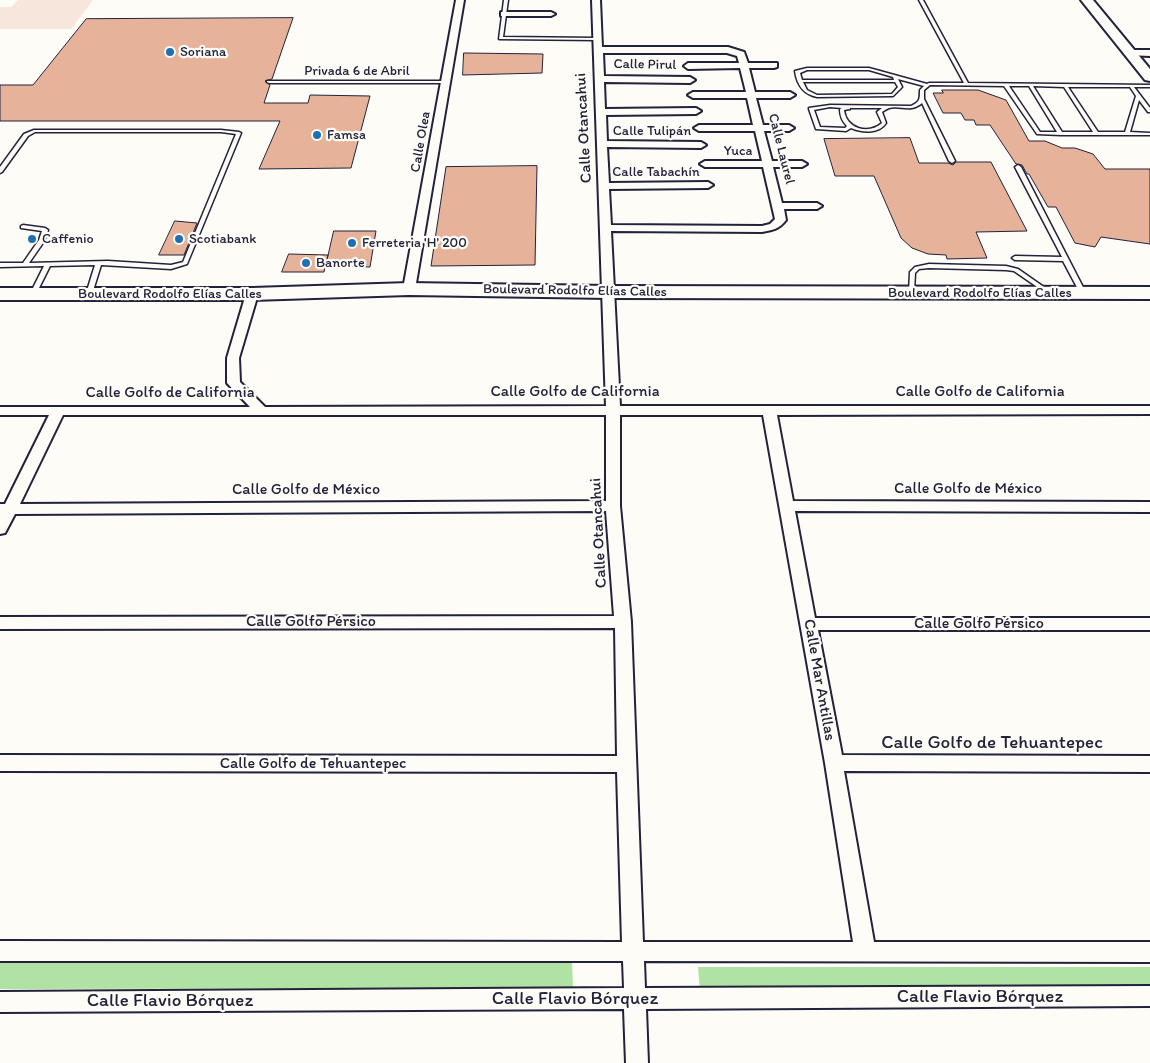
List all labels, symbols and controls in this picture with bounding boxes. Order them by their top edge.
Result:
place label: Soriana [180,44,226,60]
marker: Soriana [164,46,176,58]
street label: Calle Pirul [613,56,677,74]
street label: Privada 6 de Abril [304,63,410,79]
street label: Calle Otancahui [572,72,596,184]
street label: Calle Olea [407,110,435,174]
street label: Calle Laurel [764,112,798,186]
street label: Calle Tulipán [613,123,691,139]
place label: Famsa [327,127,366,143]
marker: Famsa [311,129,323,141]
street label: Yuca [724,143,752,159]
street label: Calle Tabachín [612,164,700,180]
place label: Caffenio [42,231,94,247]
place label: Scotiabank [189,231,256,247]
marker: Caffenio [26,233,38,245]
marker: Scotiabank [173,233,185,245]
place label: Ferreteria 'H' 200 [362,235,467,251]
marker: Ferreteria 'H' 200 [346,237,358,249]
place label: Banorte [316,255,365,271]
marker: Banorte [300,257,312,269]
street label: Boulevard Rodolfo Elías Calles [483,281,667,301]
street label: Boulevard Rodolfo Elías Calles [888,285,1072,301]
street label: Boulevard Rodolfo Elías Calles [78,286,262,302]
street label: Calle Golfo de California [490,382,660,402]
street label: Calle Golfo de California [895,382,1065,402]
street label: Calle Golfo de California [85,383,255,403]
street label: Calle Otancahui [587,477,611,589]
street label: Calle Golfo de México [894,479,1042,499]
street label: Calle Golfo de México [232,480,380,500]
street label: Calle Golfo Pérsico [246,612,376,632]
street label: Calle Golfo Pérsico [914,614,1044,634]
street label: Calle Mar Antillas [799,618,839,742]
street label: Calle Golfo de Tehuantepec [881,732,1103,754]
street label: Calle Golfo de Tehuantepec [220,754,406,774]
street label: Calle Flavio Bórquez [897,986,1063,1008]
street label: Calle Flavio Bórquez [492,988,658,1010]
street label: Calle Flavio Bórquez [87,990,253,1012]

